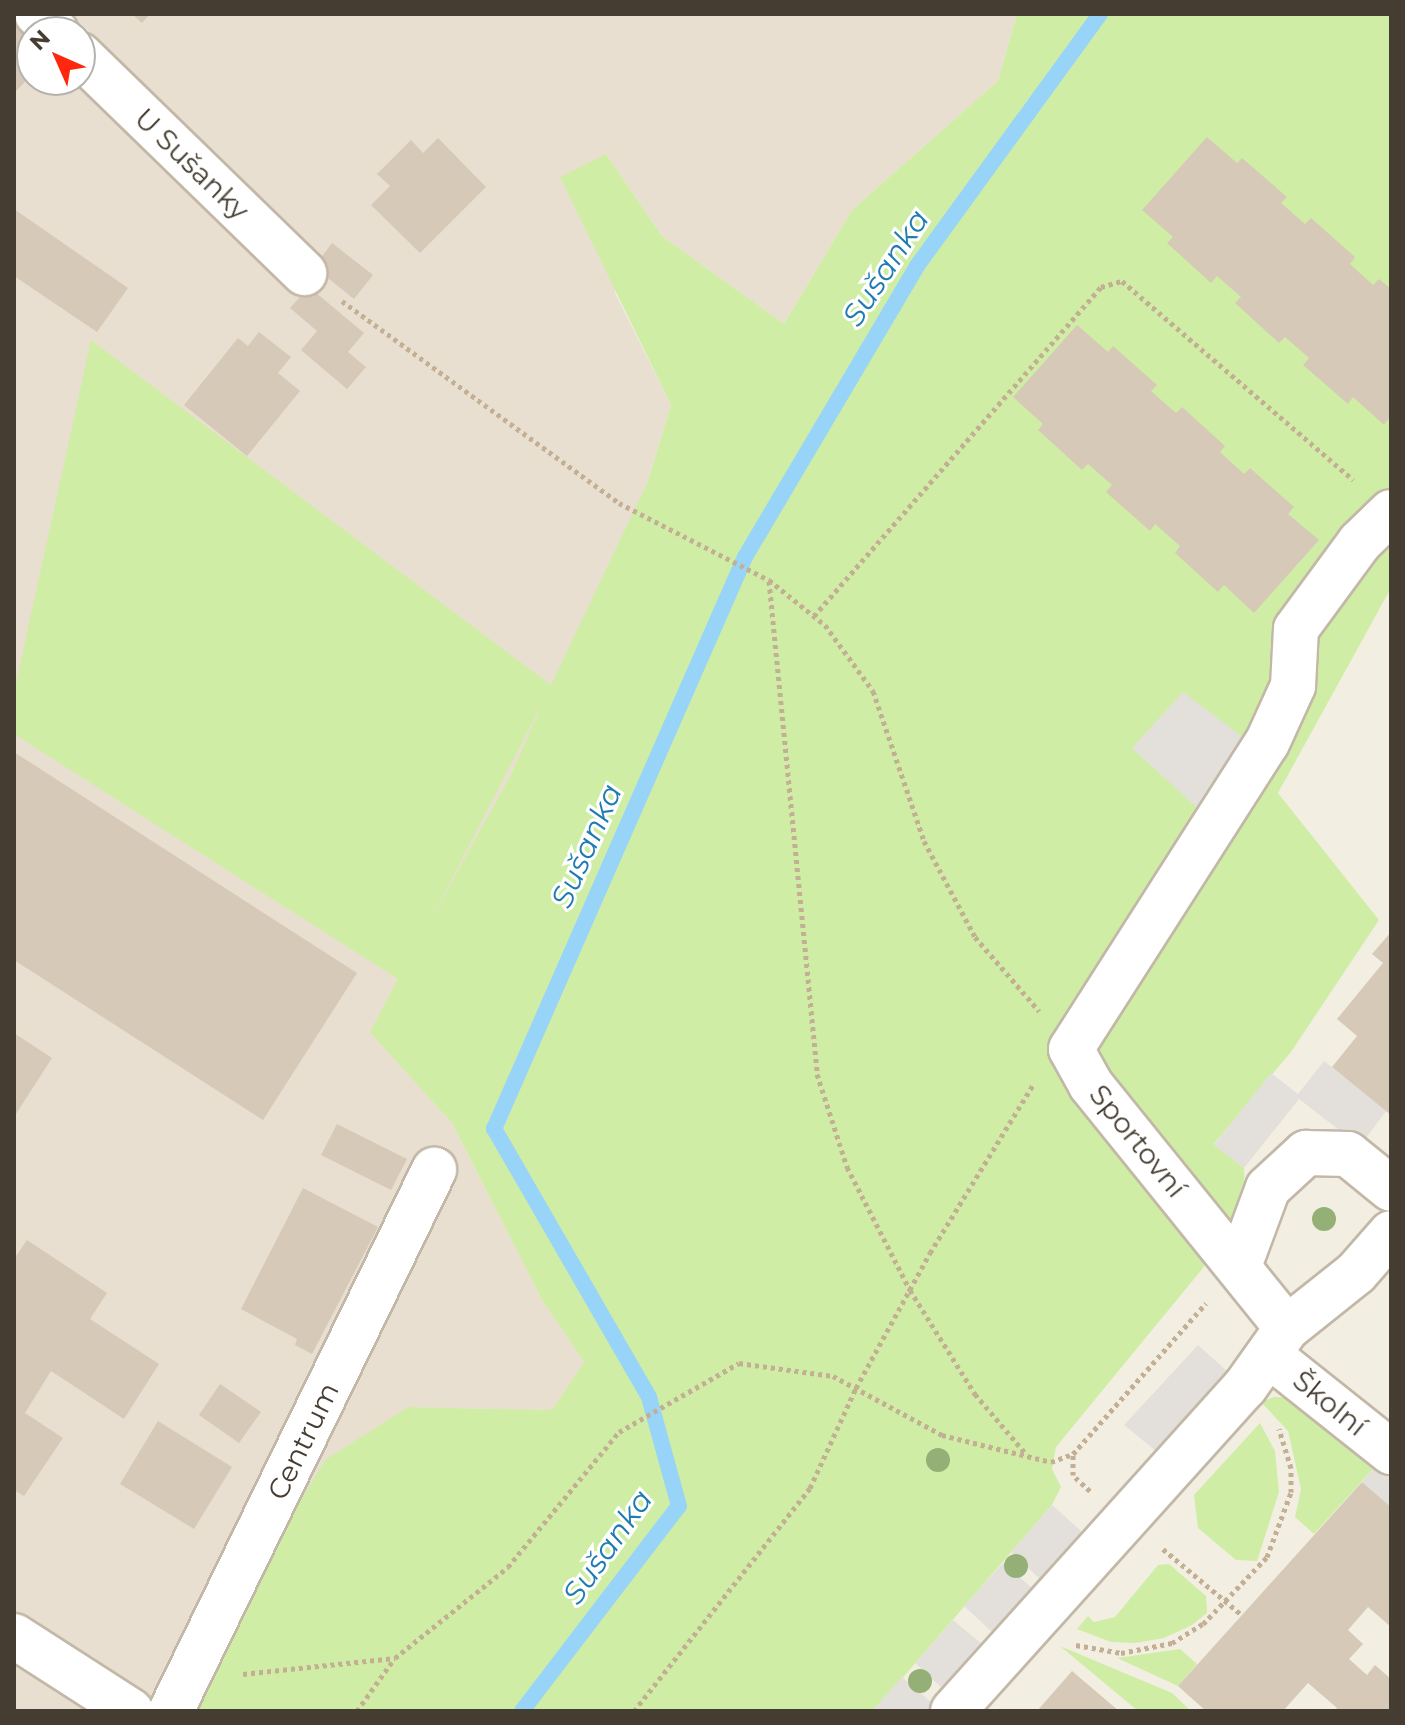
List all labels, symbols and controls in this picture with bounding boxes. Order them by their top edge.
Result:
north arrow [16,16,96,96]
text: N [24,24,56,56]
street label: U Sušanky [128,101,256,227]
water label: Sušanka [835,203,937,333]
water label: Sušanka [544,779,630,913]
street label: Sportovní [1082,1078,1194,1204]
street label: Školní [1286,1363,1374,1443]
street label: Centrum [260,1377,346,1505]
water label: Sušanka [556,1483,660,1611]

